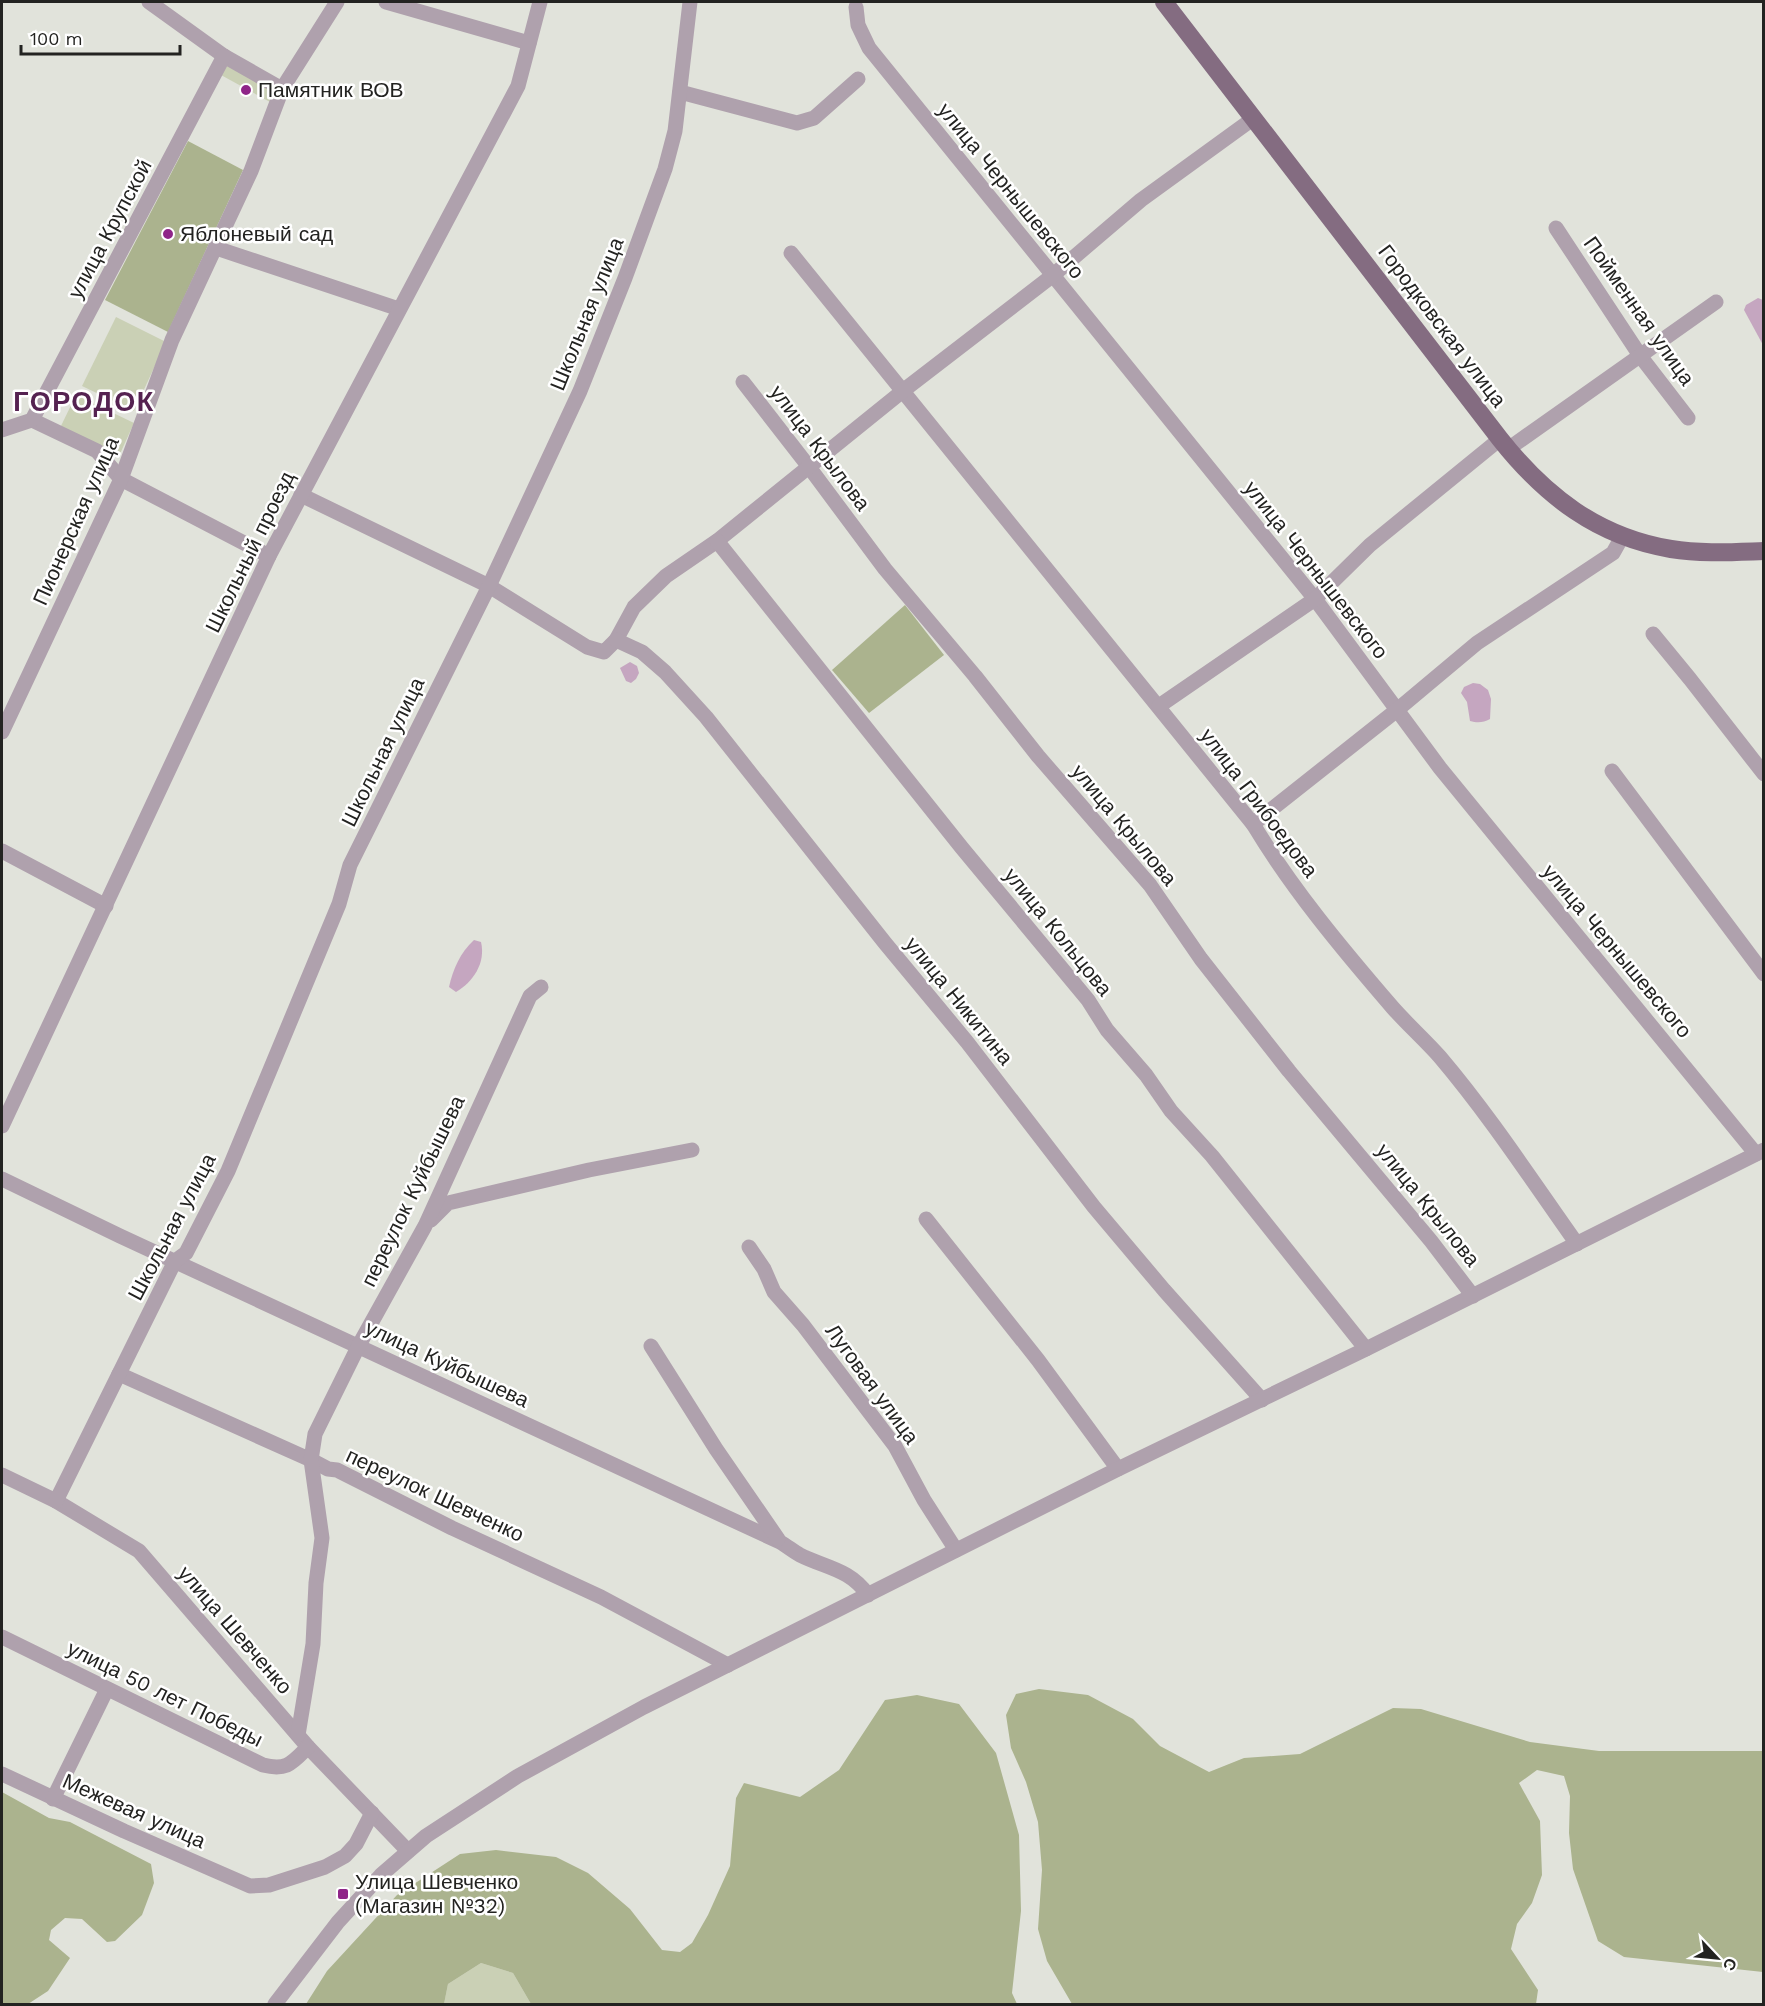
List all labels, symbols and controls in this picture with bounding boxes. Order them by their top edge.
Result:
scale bar [21,18,180,56]
text: 100 m [30,28,83,49]
place label: Памятник ВОВ [258,77,404,102]
marker: Памятник ВОВ [239,83,253,97]
street label: улица Чернышевского [933,98,1090,284]
street label: улица Крупской [62,155,157,303]
place label: Яблоневый сад [180,221,333,246]
marker: Яблоневый сад [161,227,175,241]
street label: Пойменная улица [1579,232,1700,390]
street label: Школьная улица [544,233,629,394]
street label: Городковская улица [1373,240,1512,412]
street label: улица Крылова [765,380,876,516]
district label: ГОРОДОК [13,386,155,418]
street label: Пионерская улица [27,432,124,609]
street label: Школьный проезд [200,467,299,636]
street label: улица Чернышевского [1239,476,1394,664]
street label: Школьная улица [336,673,430,830]
street label: улица Грибоедова [1195,723,1324,882]
street label: улица Крылова [1066,759,1183,891]
street label: улица Чернышевского [1537,859,1697,1043]
street label: улица Кольцова [999,863,1118,1001]
street label: улица Никитина [900,932,1019,1070]
street label: переулок Куйбышева [355,1091,470,1290]
street label: улица Крылова [1371,1138,1486,1271]
street label: Школьная улица [122,1149,221,1304]
street label: улица Куйбышева [361,1315,533,1413]
street label: Луговая улица [820,1319,925,1449]
street label: переулок Шевченко [342,1442,528,1547]
street label: улица Шевченко [173,1561,298,1699]
street label: улица 50 лет Победы [63,1635,267,1752]
street label: Межевая улица [59,1768,210,1853]
place label: Улица Шевченко (Магазин №32) [355,1869,518,1918]
marker: Улица Шевченко (Магазин №32) [336,1887,350,1901]
north arrow [1687,1928,1747,1988]
text: С [1719,1955,1741,1974]

